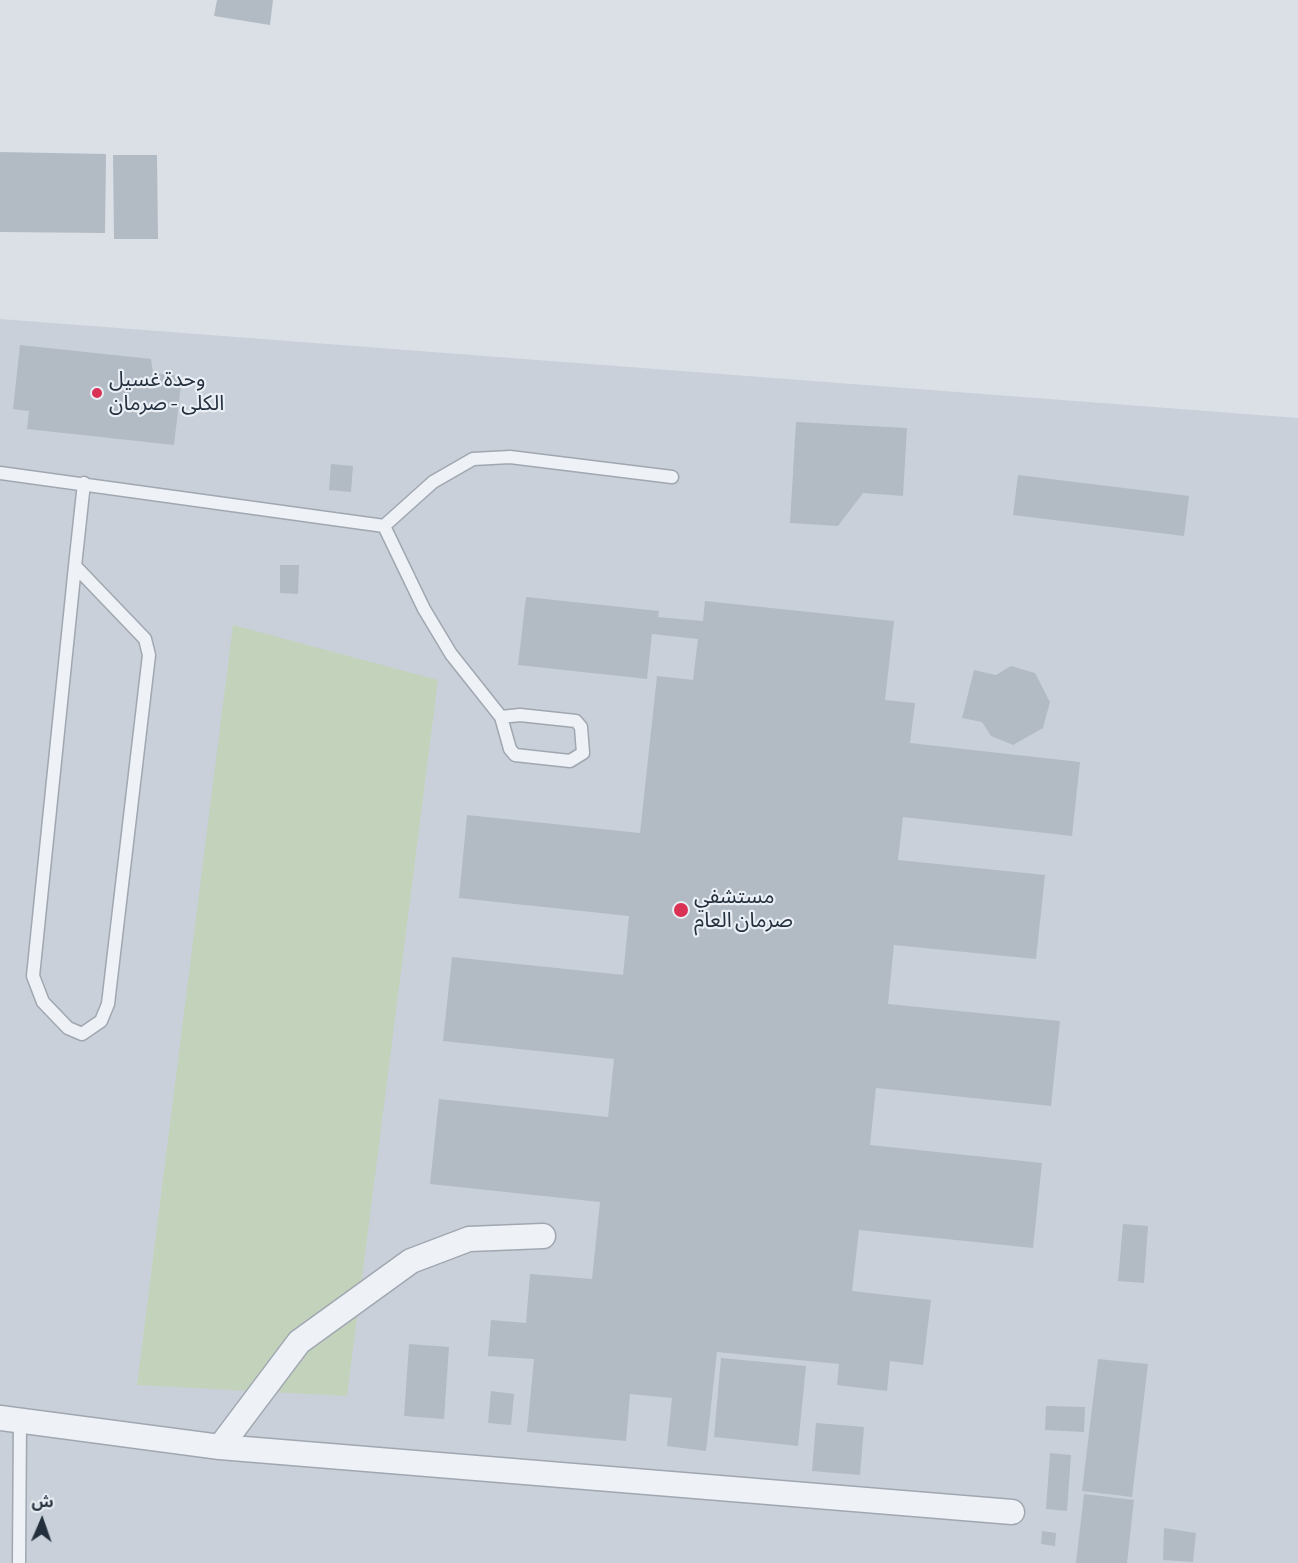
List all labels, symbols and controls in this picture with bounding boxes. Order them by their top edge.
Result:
place label: وحدة غسيل الكلى - صرمان [109,368,224,418]
marker: وحدة غسيل الكلى - صرمان [90,386,104,400]
place label: مستشفي صرمان العام [694,885,793,935]
marker: مستشفي صرمان العام [672,901,690,919]
north arrow [12,1491,72,1551]
text: ش [31,1493,54,1512]

